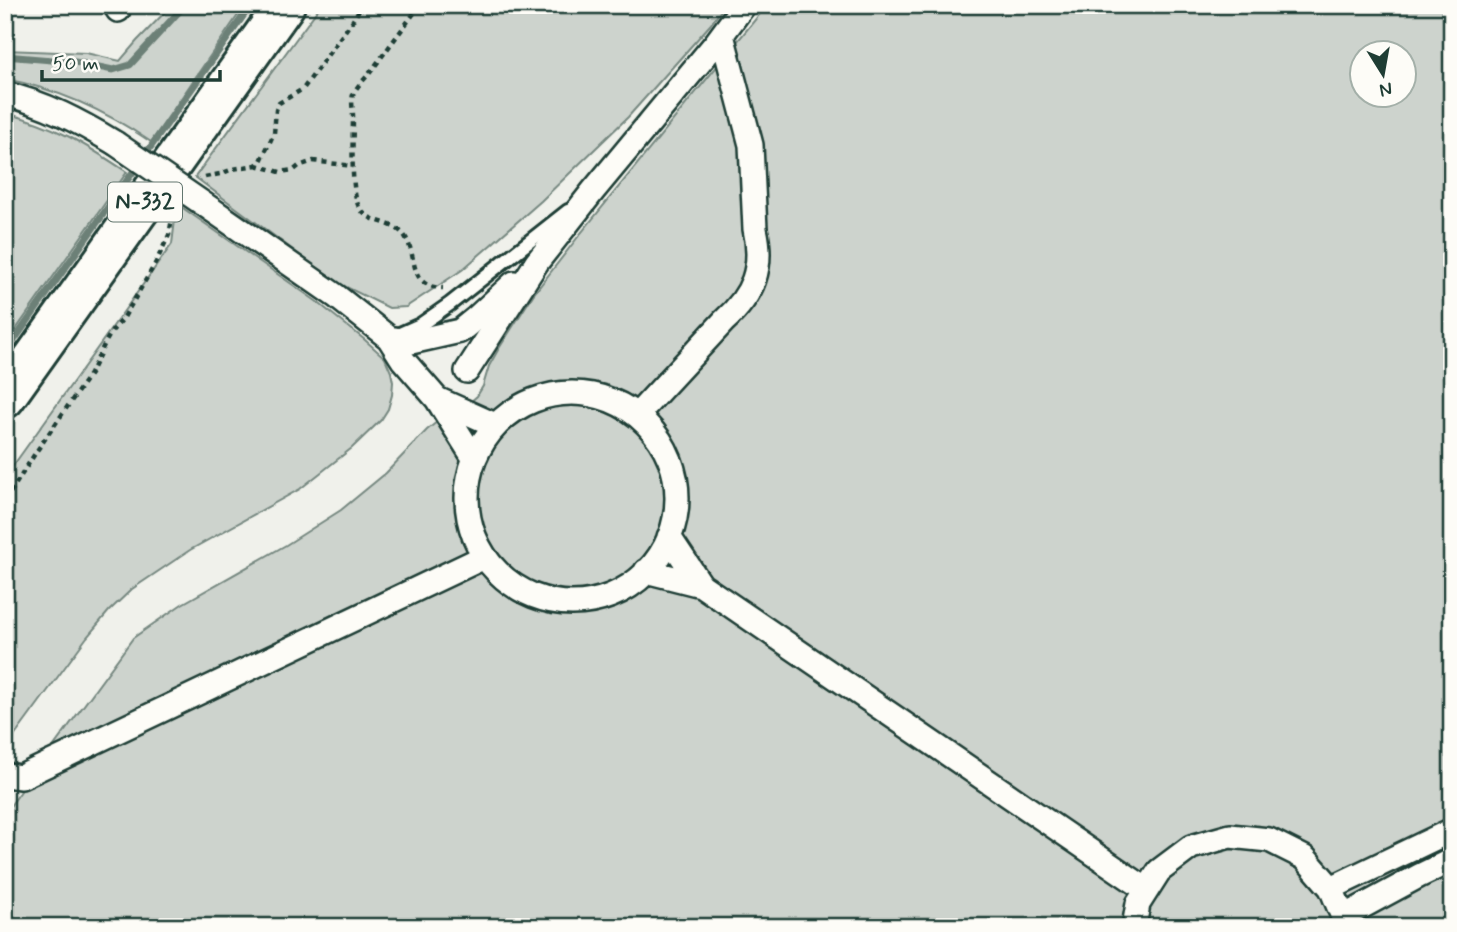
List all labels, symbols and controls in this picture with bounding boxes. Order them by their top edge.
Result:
scale bar [42,38,220,82]
north arrow [1348,38,1418,108]
text: 50 m [52,50,99,78]
text: N [1377,76,1395,103]
road number: N-332 [108,182,182,222]

